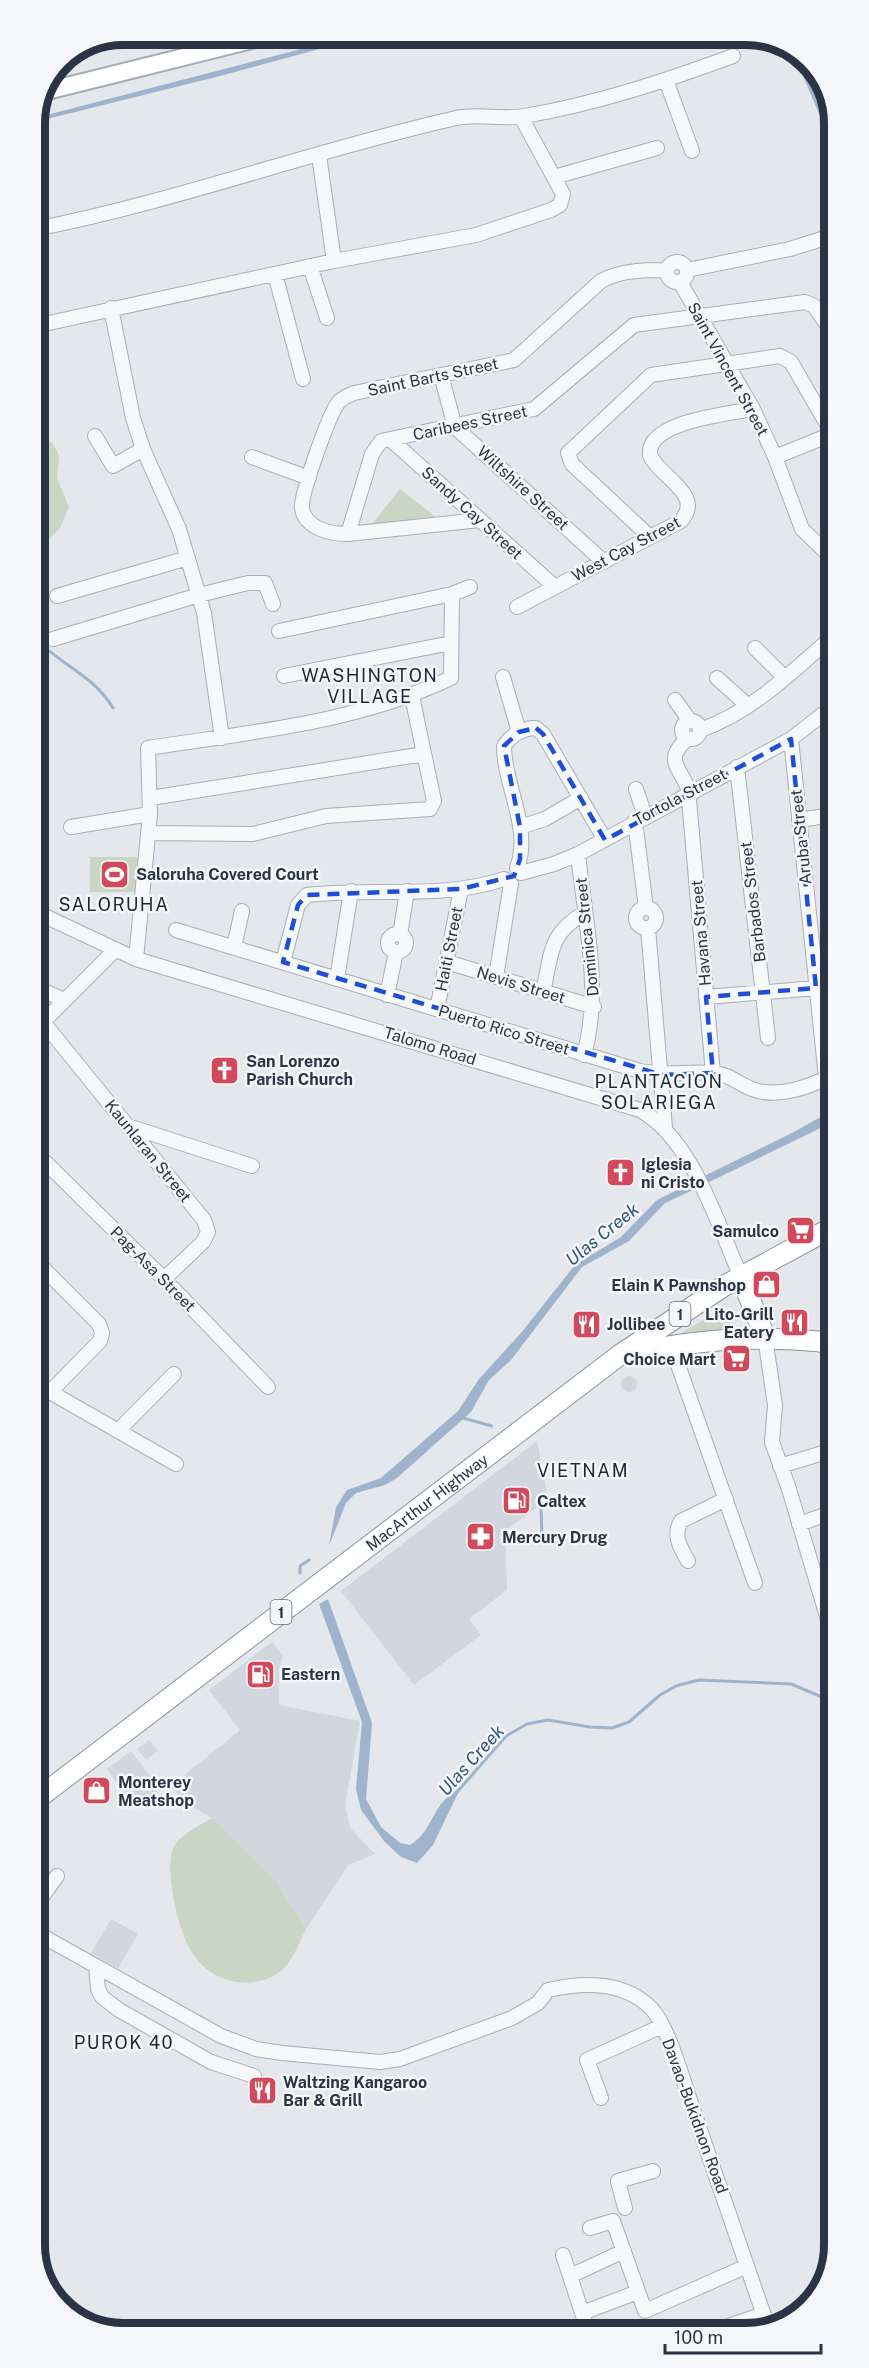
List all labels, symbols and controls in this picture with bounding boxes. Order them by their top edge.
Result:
street label: Saint Vincent Street [683,299,773,439]
street label: Saint Barts Street [366,354,500,400]
street label: Caribees Street [411,402,529,444]
street label: Wiltshire Street [473,442,573,534]
street label: Sandy Cay Street [418,463,526,563]
street label: West Cay Street [568,512,684,586]
district label: WASHINGTON VILLAGE [302,665,438,707]
street label: Tortola Street [630,764,730,830]
street label: Aruba Street [787,788,815,886]
street label: Barbados Street [736,841,770,963]
sports icon: Saloruha Covered Court [99,858,131,890]
place label: Saloruha Covered Court [136,865,319,884]
street label: Dominica Street [571,877,603,997]
street label: Havana Street [687,879,715,987]
district label: SALORUHA [59,894,169,915]
street label: Haiti Street [431,905,467,993]
street label: Nevis Street [474,963,568,1007]
street label: Puerto Rico Street [436,1001,572,1059]
street label: Talomo Road [382,1023,478,1069]
place label: San Lorenzo Parish Church [246,1052,353,1089]
church icon: San Lorenzo Parish Church [209,1054,241,1086]
district label: PLANTACION SOLARIEGA [595,1071,724,1113]
street label: Kaunlaran Street [101,1096,195,1206]
place label: Iglesia ni Cristo [641,1155,705,1192]
church icon: Iglesia ni Cristo [604,1157,636,1189]
water label: Ulas Creek [561,1198,643,1270]
supermarket icon: Samulco [784,1215,816,1247]
street label: Pag-Asa Street [106,1222,200,1316]
place label: Samulco [712,1222,779,1241]
shop icon: Elain K Pawnshop [751,1269,783,1301]
place label: Elain K Pawnshop [611,1276,746,1295]
road number: 1 [670,1302,690,1326]
place label: Lito-Grill Eatery [705,1305,774,1342]
restaurant icon: Lito-Grill Eatery [779,1307,811,1339]
restaurant icon: Jollibee [570,1308,602,1340]
place label: Jollibee [607,1315,665,1334]
supermarket icon: Choice Mart [721,1343,753,1375]
place label: Choice Mart [623,1350,716,1369]
street label: MacArthur Highway [362,1449,492,1555]
district label: VIETNAM [537,1460,629,1481]
fuel station icon: Caltex [500,1485,532,1517]
place label: Caltex [537,1492,587,1511]
pharmacy icon: Mercury Drug [465,1521,497,1553]
place label: Mercury Drug [502,1528,607,1547]
road number: 1 [270,1600,292,1624]
fuel station icon: Eastern [244,1658,276,1690]
place label: Eastern [281,1665,340,1684]
water label: Ulas Creek [434,1720,508,1800]
place label: Monterey Meatshop [118,1773,194,1810]
shop icon: Monterey Meatshop [81,1775,113,1807]
district label: PUROK 40 [74,2032,174,2053]
street label: Davao-Bukidnon Road [658,2036,732,2196]
place label: Waltzing Kangaroo Bar & Grill [283,2073,427,2110]
restaurant icon: Waltzing Kangaroo Bar & Grill [246,2075,278,2107]
scale bar [665,2317,821,2355]
text: 100 m [674,2327,723,2348]

